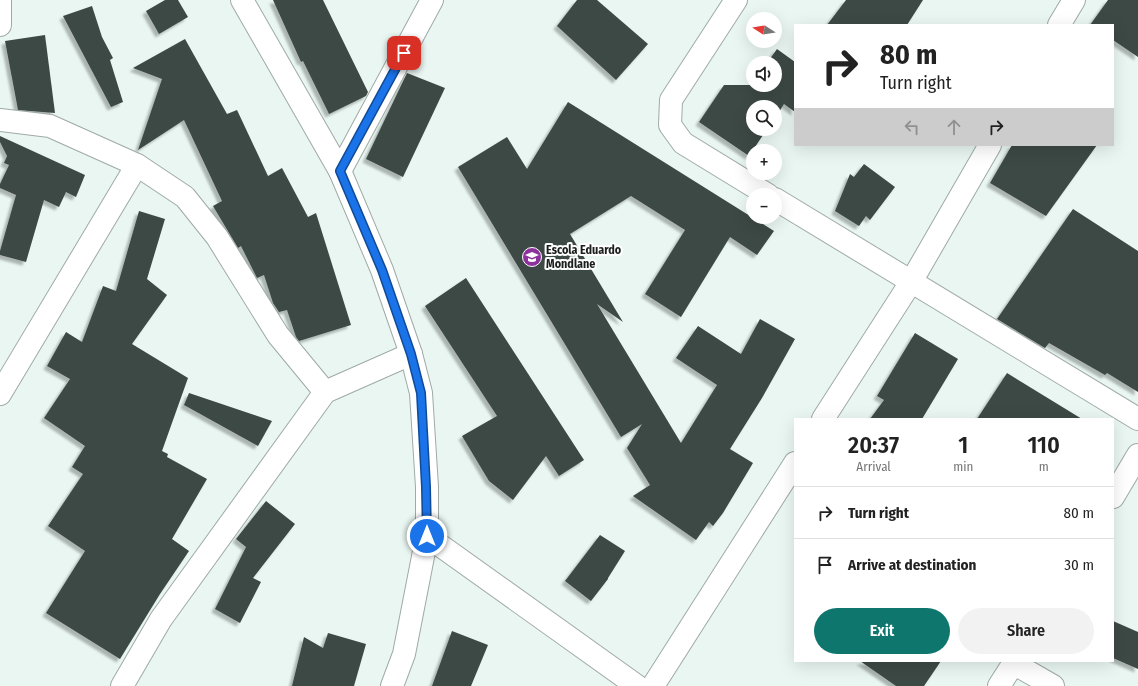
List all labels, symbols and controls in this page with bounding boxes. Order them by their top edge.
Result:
north arrow [746,12,782,48]
map controls [746,12,782,224]
pin [387,36,421,70]
text: 80 m [880,38,937,71]
icon: right [814,40,866,92]
icon: arrive [393,42,415,64]
button: sound [746,56,782,92]
text: Turn right [880,72,952,94]
button: search [746,100,782,136]
icon: left [901,116,923,138]
icon: ahead [943,116,965,138]
icon: right [985,116,1007,138]
button: + [746,144,782,180]
button: − [746,188,782,224]
place label: Escola Eduardo Mondlane [546,243,622,271]
school or university icon: Escola Eduardo Mondlane [521,246,543,268]
text: 20:37 [848,431,899,459]
text: 1 [958,431,968,459]
text: 110 [1027,431,1060,459]
text: Arrival [856,459,891,474]
text: min [953,459,973,474]
text: m [1039,459,1049,474]
icon: right [814,502,836,524]
text: Turn right [848,504,909,522]
text: 80 m [1064,504,1094,522]
position arrow [406,515,448,557]
icon: arrive [814,554,836,576]
text: Arrive at destination [848,556,976,574]
text: 30 m [1064,556,1094,574]
button: Exit [814,608,950,654]
button: Share [958,608,1094,654]

